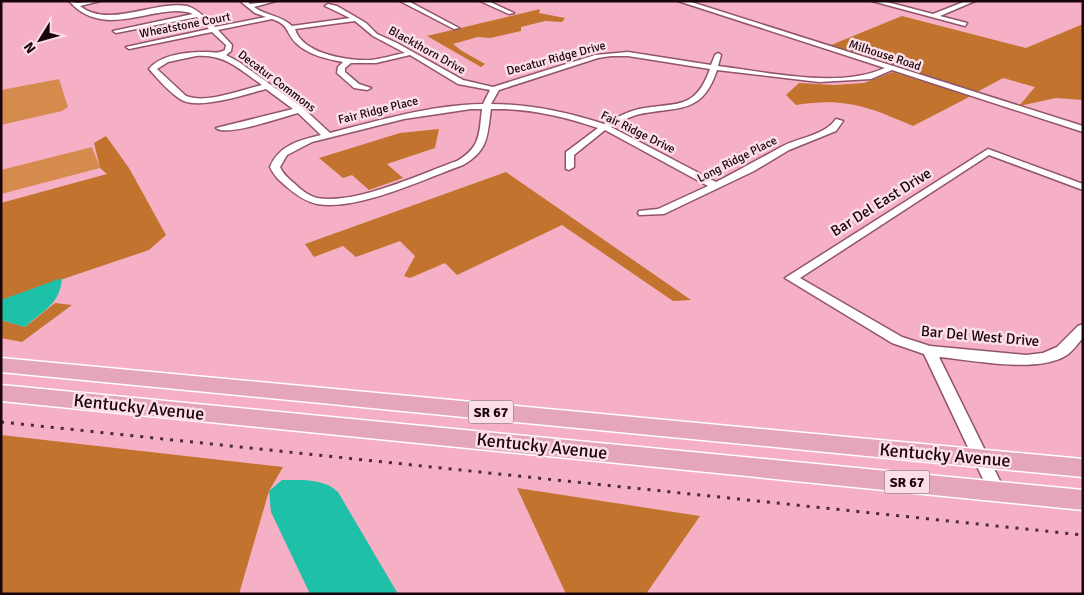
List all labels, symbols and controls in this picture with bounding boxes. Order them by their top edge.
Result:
street label: Wheatstone Court [138,9,232,42]
north arrow [15,15,65,65]
street label: Blackthorn Drive [386,23,468,78]
street label: Milhouse Road [847,37,923,74]
street label: Decatur Ridge Drive [505,38,607,79]
text: N [20,39,40,57]
street label: Decatur Commons [235,47,319,116]
street label: Fair Ridge Place [336,93,420,128]
street label: Fair Ridge Drive [598,108,677,157]
street label: Long Ridge Place [695,133,780,186]
street label: Bar Del East Drive [827,164,935,240]
street label: Bar Del West Drive [920,322,1040,350]
street label: Kentucky Avenue [72,389,206,425]
road number: SR 67 [468,401,514,424]
street label: Kentucky Avenue [475,428,609,464]
street label: Kentucky Avenue [879,438,1011,472]
road number: SR 67 [884,471,930,494]

